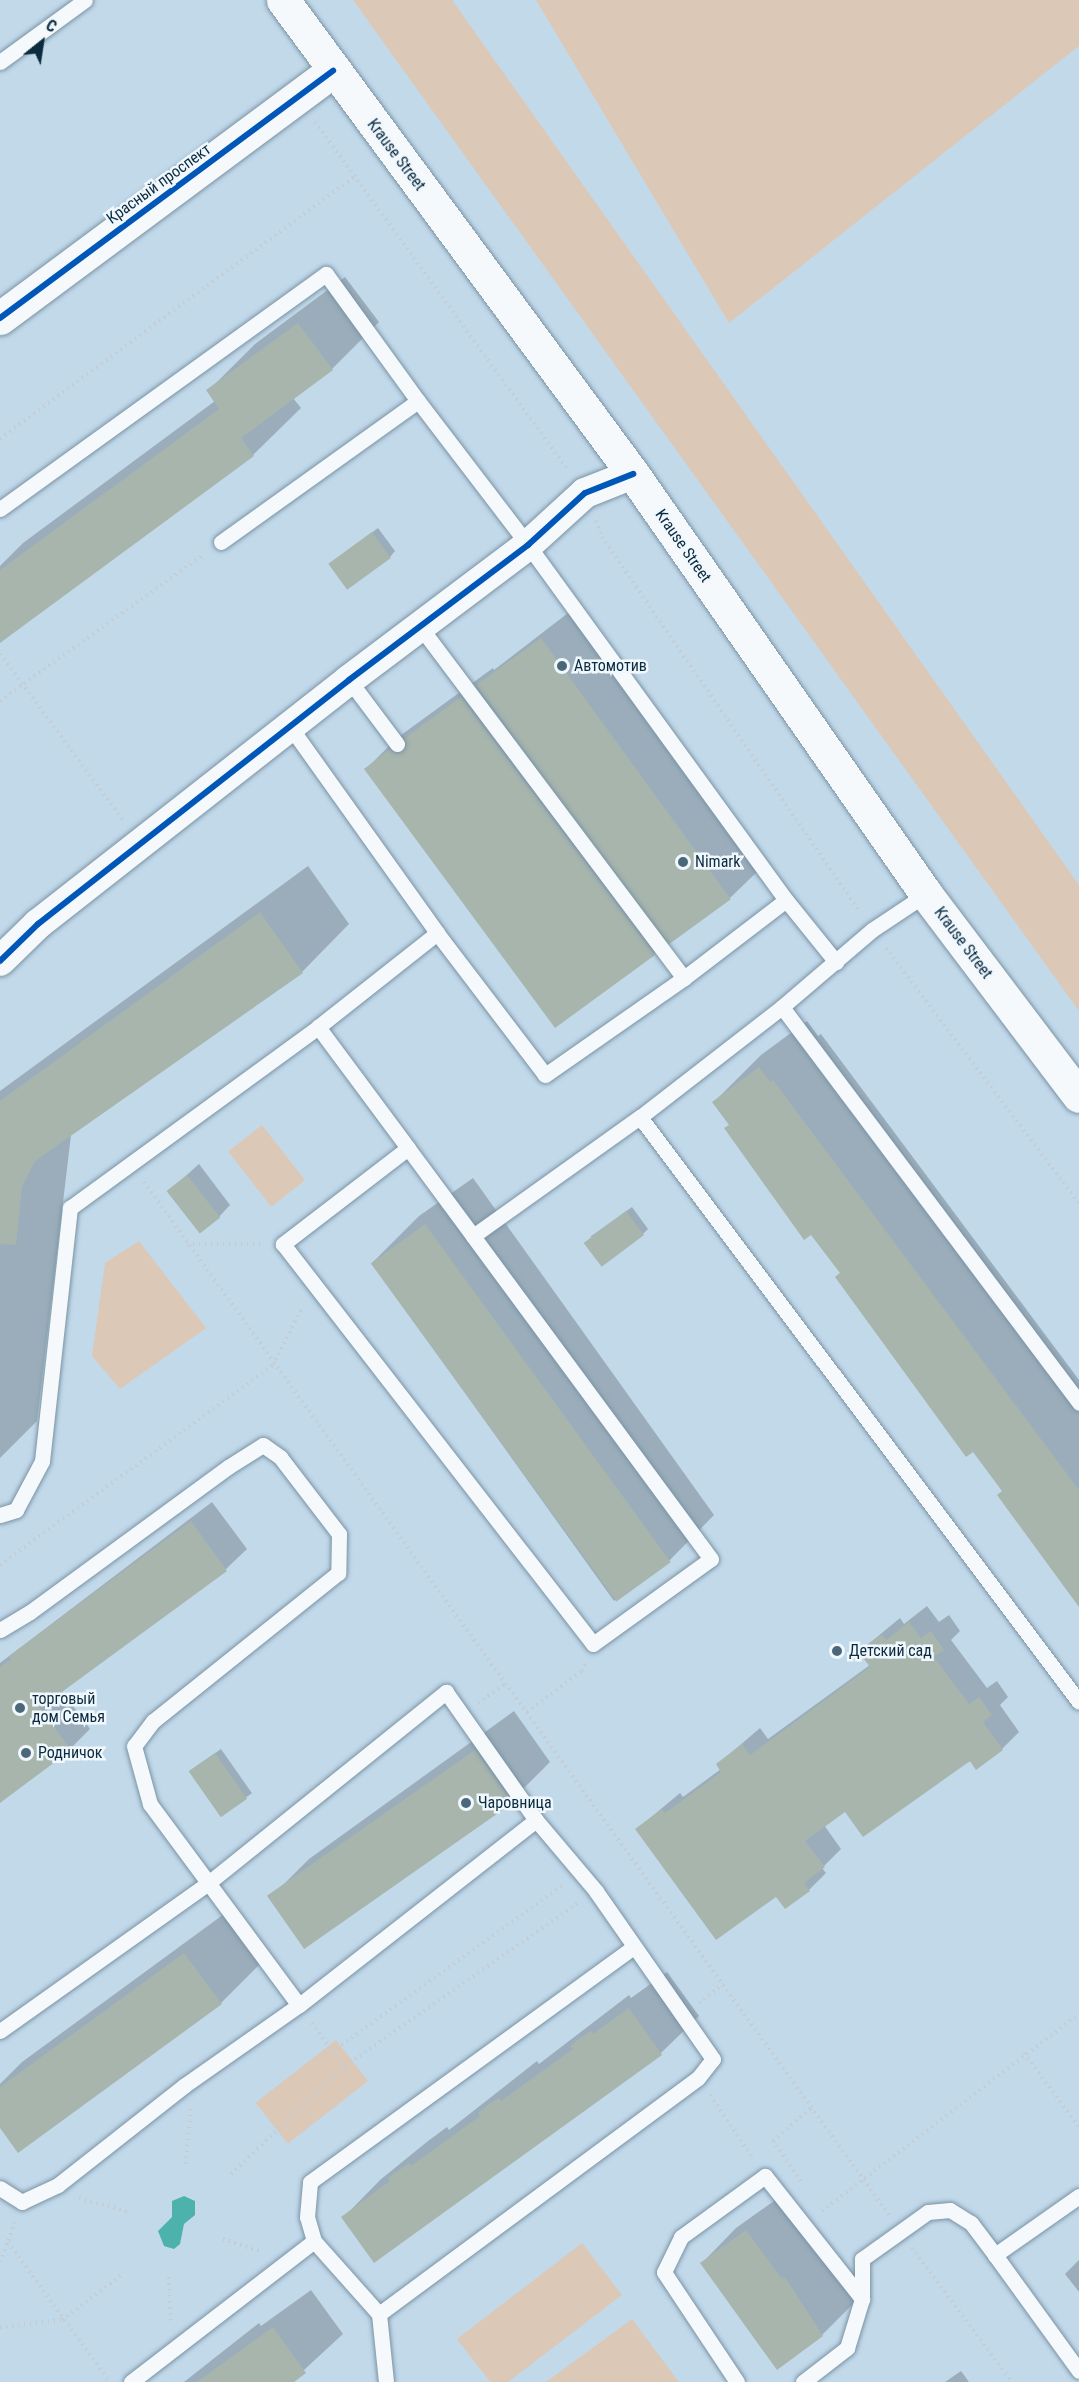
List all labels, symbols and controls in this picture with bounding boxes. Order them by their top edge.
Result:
north arrow [12,12,72,72]
text: С [43,15,60,36]
street label: Krause Street [363,115,429,195]
street label: Красный проспект [103,140,215,228]
street label: Krause Street [651,506,715,586]
place label: Автомотив [574,656,647,676]
marker: Автомотив [555,659,569,673]
place label: Nimark [695,852,740,872]
marker: Nimark [676,855,690,869]
street label: Krause Street [930,903,996,983]
place label: Детский сад [849,1641,932,1661]
marker: Детский сад [830,1644,844,1658]
place label: торговый дом Семья [32,1689,105,1727]
marker: торговый дом Семья [13,1701,27,1715]
place label: Родничок [38,1743,102,1763]
marker: Родничок [19,1746,33,1760]
place label: Чаровница [478,1793,552,1813]
marker: Чаровница [459,1796,473,1810]

